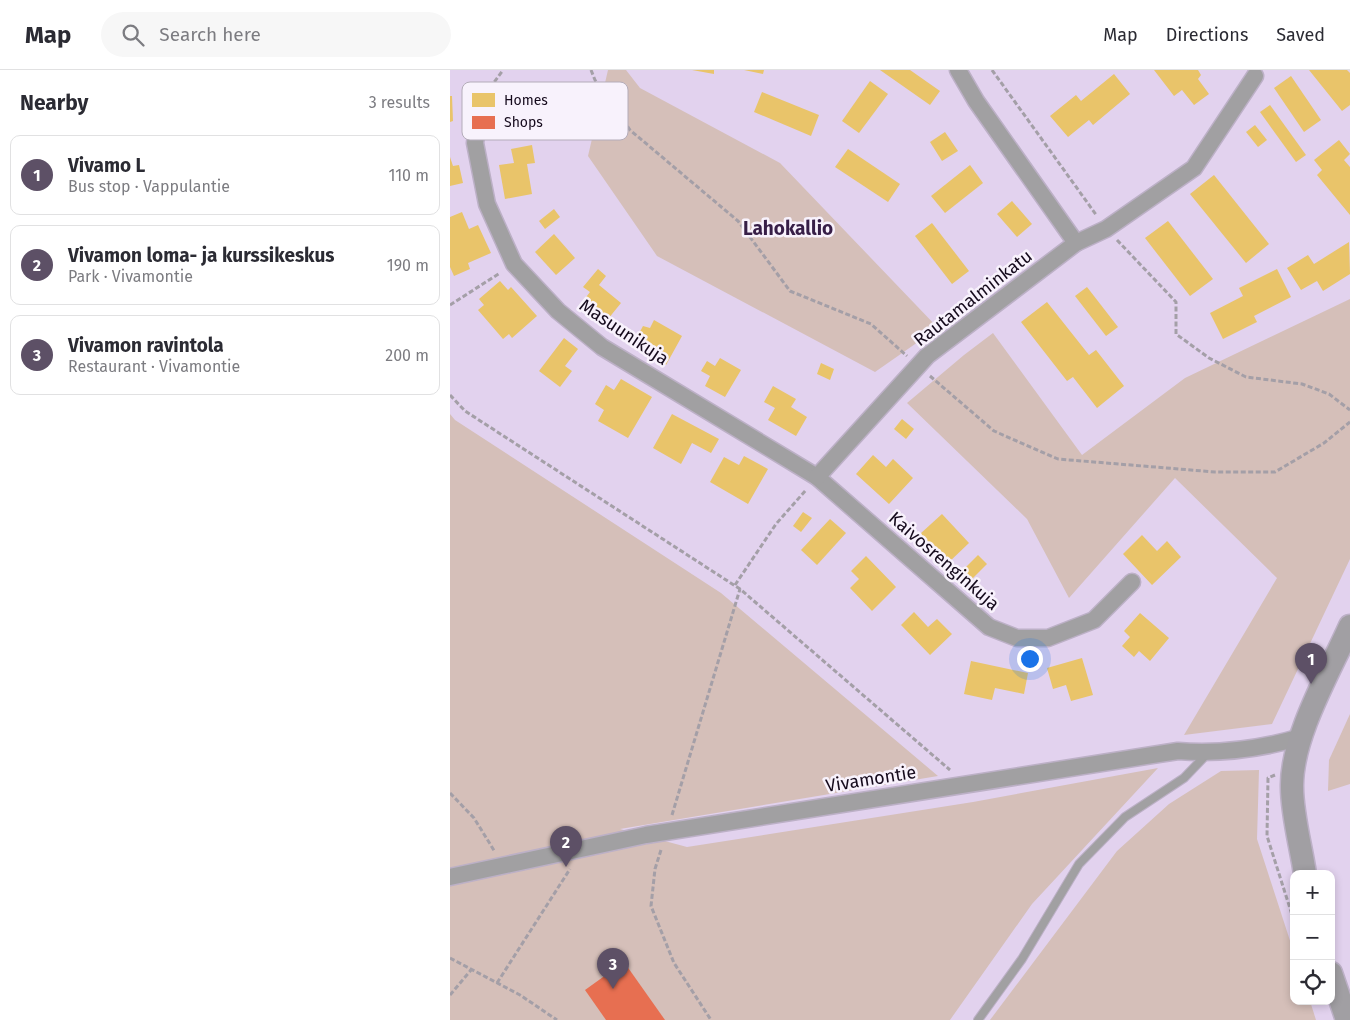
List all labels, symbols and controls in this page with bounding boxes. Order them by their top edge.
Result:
search box [101,12,451,57]
text: Map [25,21,71,49]
icon: search [119,21,147,49]
text: Search here [159,23,261,46]
text: Map [1103,24,1138,46]
text: Directions [1166,24,1248,46]
text: Saved [1276,24,1325,46]
legend [462,82,628,140]
text: Nearby [20,90,88,116]
text: Homes [504,92,548,109]
text: 3 results [369,93,430,112]
text: Shops [504,114,543,131]
text: Vivamo L [68,154,145,177]
text: 1 [33,166,41,185]
text: 110 m [388,166,429,185]
text: Bus stop · Vappulantie [68,177,230,196]
district label: Lahokallio [743,217,833,240]
text: Vivamon loma- ja kurssikeskus [68,244,334,267]
street label: Rautamalminkatu [909,245,1037,351]
text: 2 [33,256,41,275]
text: 190 m [387,256,429,275]
text: Park · Vivamontie [68,267,193,286]
street label: Masuunikuja [575,294,673,370]
text: Vivamon ravintola [68,334,224,357]
text: 3 [33,346,41,365]
text: 200 m [385,346,429,365]
text: Restaurant · Vivamontie [68,357,240,376]
street label: Kaivosrenginkuja [884,507,1004,615]
pin: 1 [1295,643,1327,684]
your location [1017,646,1043,672]
street label: Vivamontie [824,761,918,797]
pin: 2 [550,826,582,867]
map controls [1290,870,1335,1005]
button: + [1290,870,1335,915]
button: − [1290,915,1335,960]
pin: 3 [597,948,629,989]
button: locate [1290,960,1335,1005]

